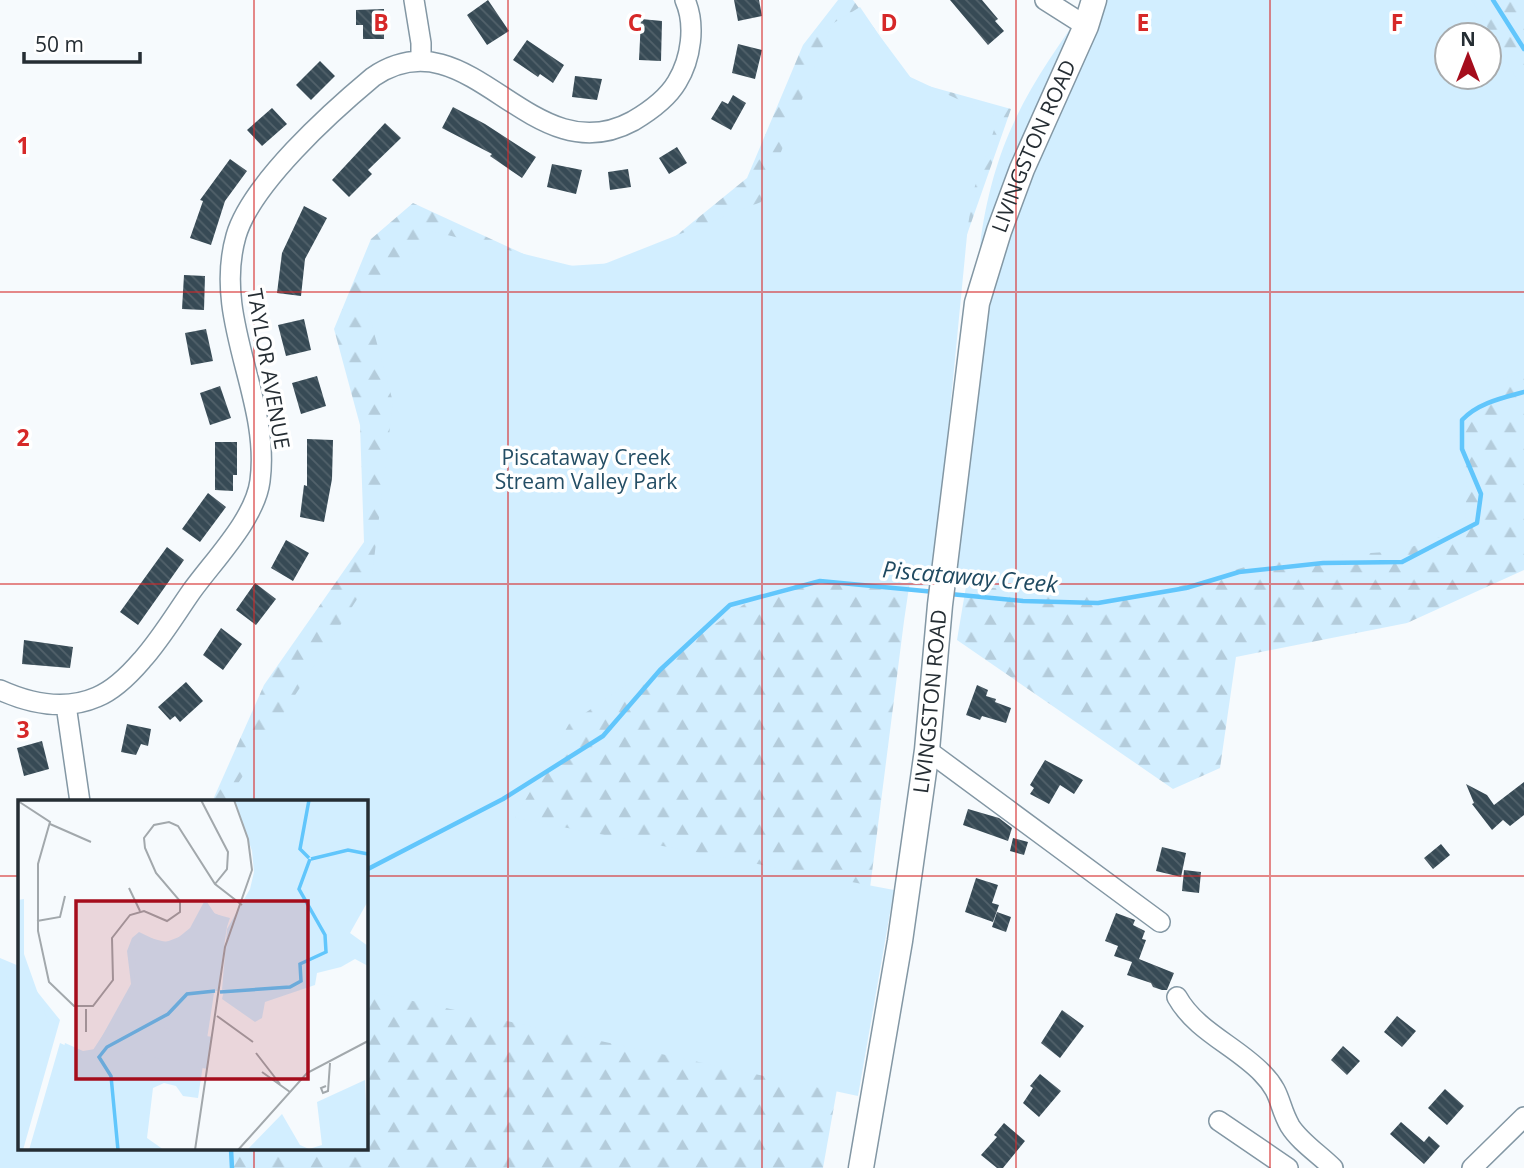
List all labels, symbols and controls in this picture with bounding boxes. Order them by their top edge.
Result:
text: B [373,6,389,38]
text: C [628,6,642,38]
text: D [880,6,898,38]
text: E [1137,6,1149,38]
text: F [1391,6,1403,38]
scale bar [24,21,140,65]
north arrow [1433,21,1503,91]
text: N [1460,26,1476,52]
text: 50 m [35,30,84,58]
street label: LIVINGSTON ROAD [985,55,1082,236]
text: 1 [16,129,30,161]
street label: TAYLOR AVENUE [241,286,297,451]
text: 2 [16,421,30,453]
park label: Piscataway Creek Stream Valley Park [495,443,677,495]
water label: Piscataway Creek [881,552,1060,600]
street label: LIVINGSTON ROAD [906,608,953,795]
text: 3 [16,713,30,745]
inset map [18,800,368,1150]

